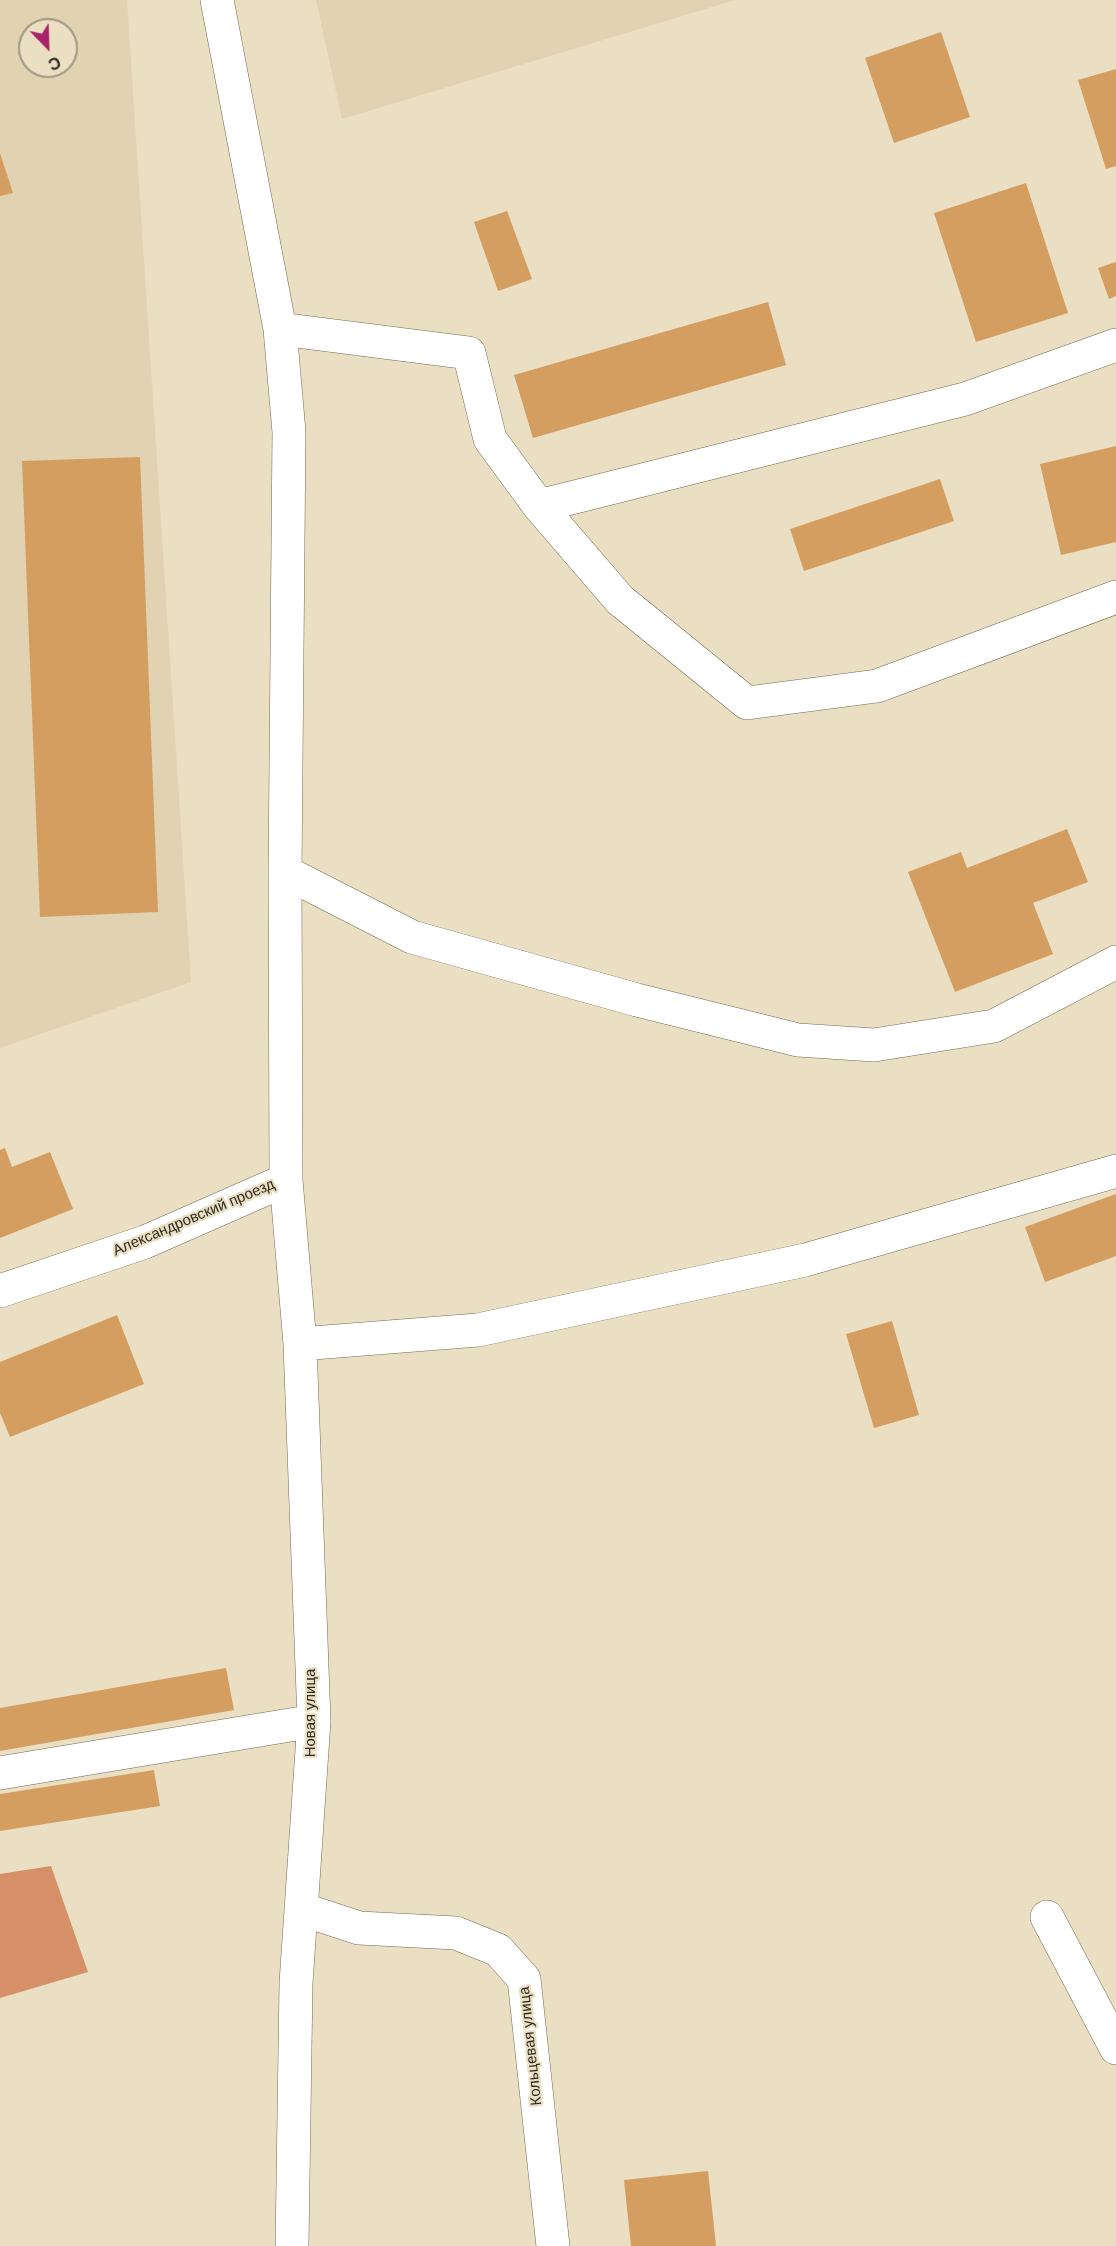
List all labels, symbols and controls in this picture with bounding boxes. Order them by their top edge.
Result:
north arrow [18,18,78,78]
text: С [45,51,64,75]
street label: Александровский проезд [110,1176,278,1260]
street label: Новая улица [302,1669,320,1757]
street label: Кольцевая улица [516,1986,546,2106]

